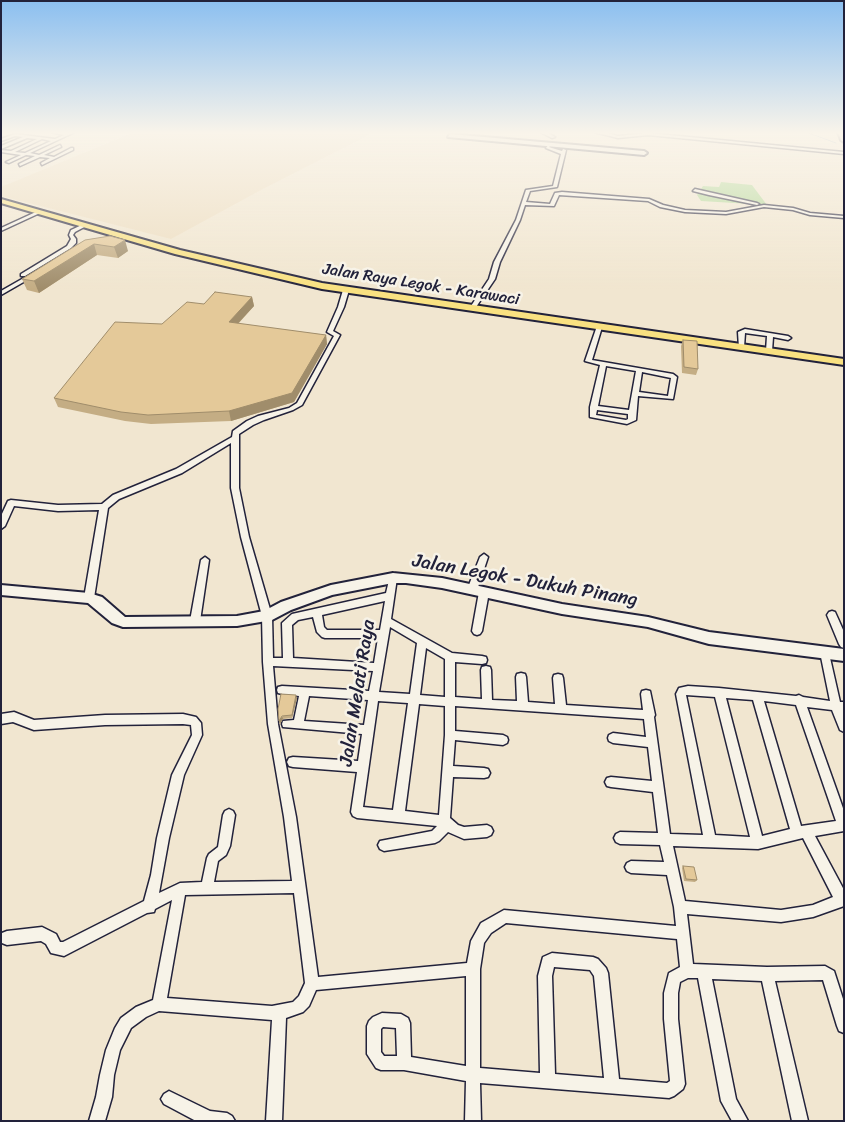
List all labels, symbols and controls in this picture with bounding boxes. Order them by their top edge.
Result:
street label: Jalan Raya Legok - Karawaci [321,260,521,310]
street label: Jalan Legok - Dukuh Pinang [411,550,639,612]
street label: Jalan Melati Raya [335,618,381,768]

